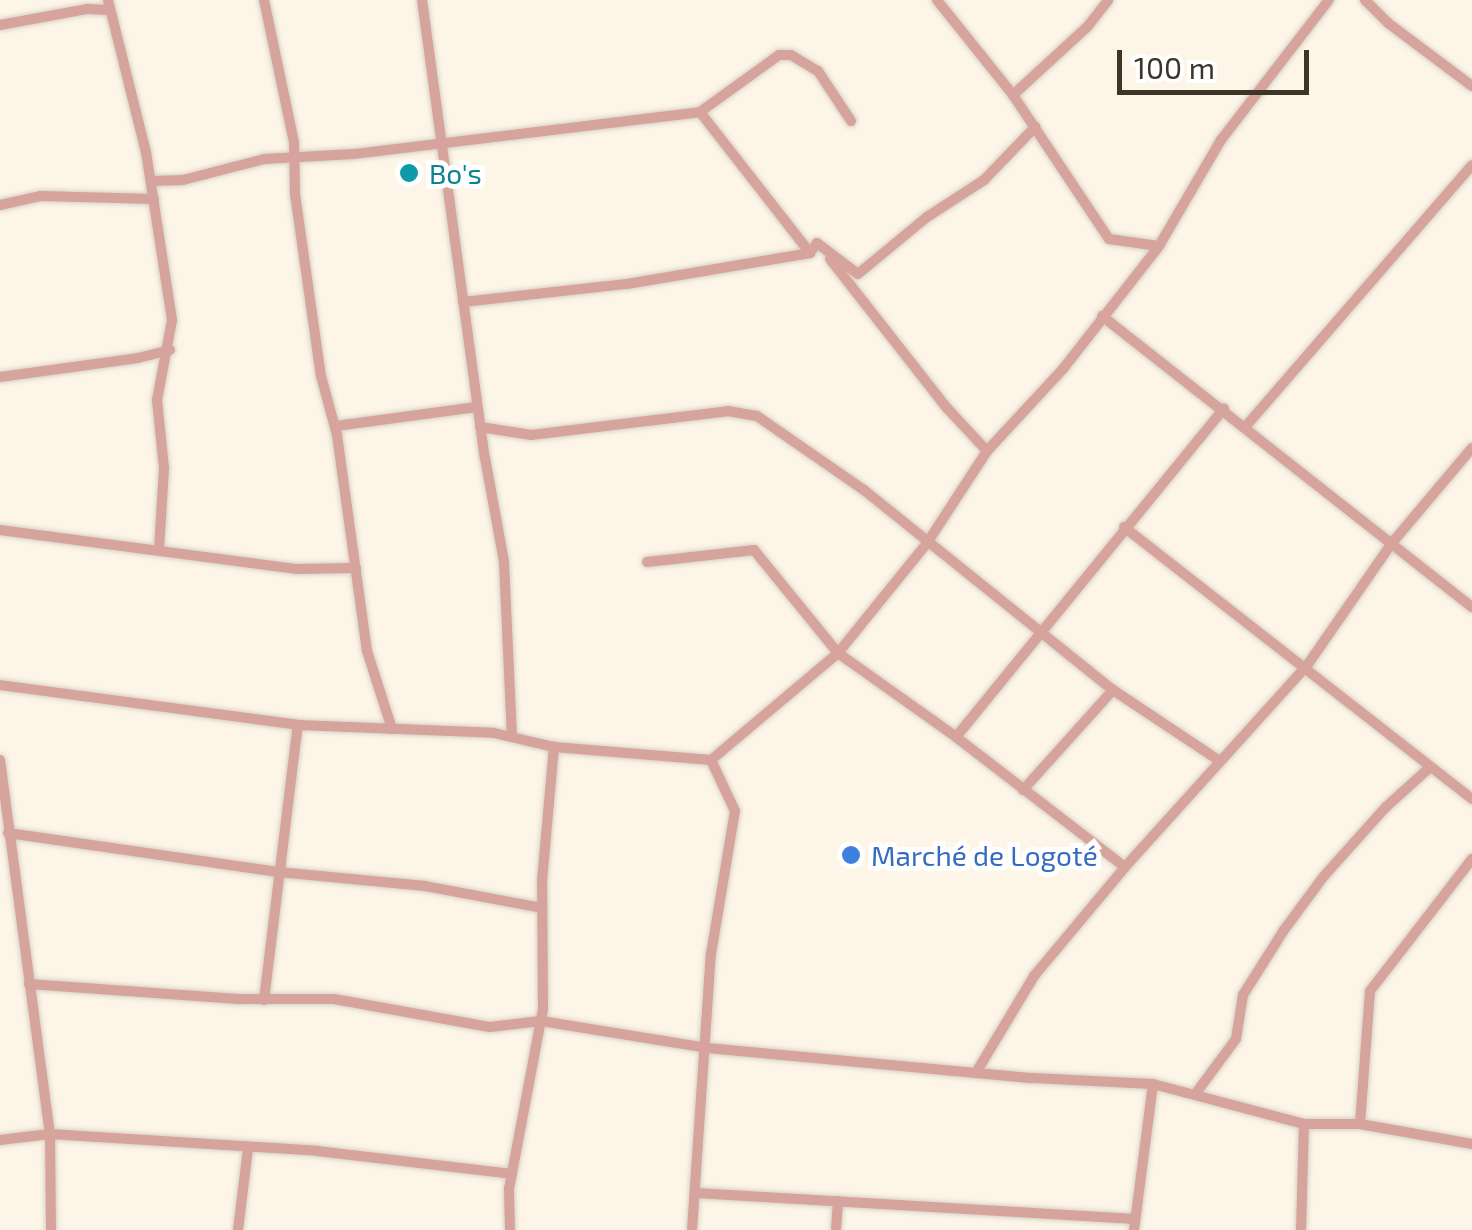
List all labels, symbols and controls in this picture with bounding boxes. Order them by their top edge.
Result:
scale bar [1122,30,1314,92]
text: 100 m [1134,49,1215,85]
place label: Bo's [429,156,482,190]
marker: Bo's [398,162,420,184]
place label: Marché de Logoté [871,838,1098,872]
marker: Marché de Logoté [840,844,862,866]

